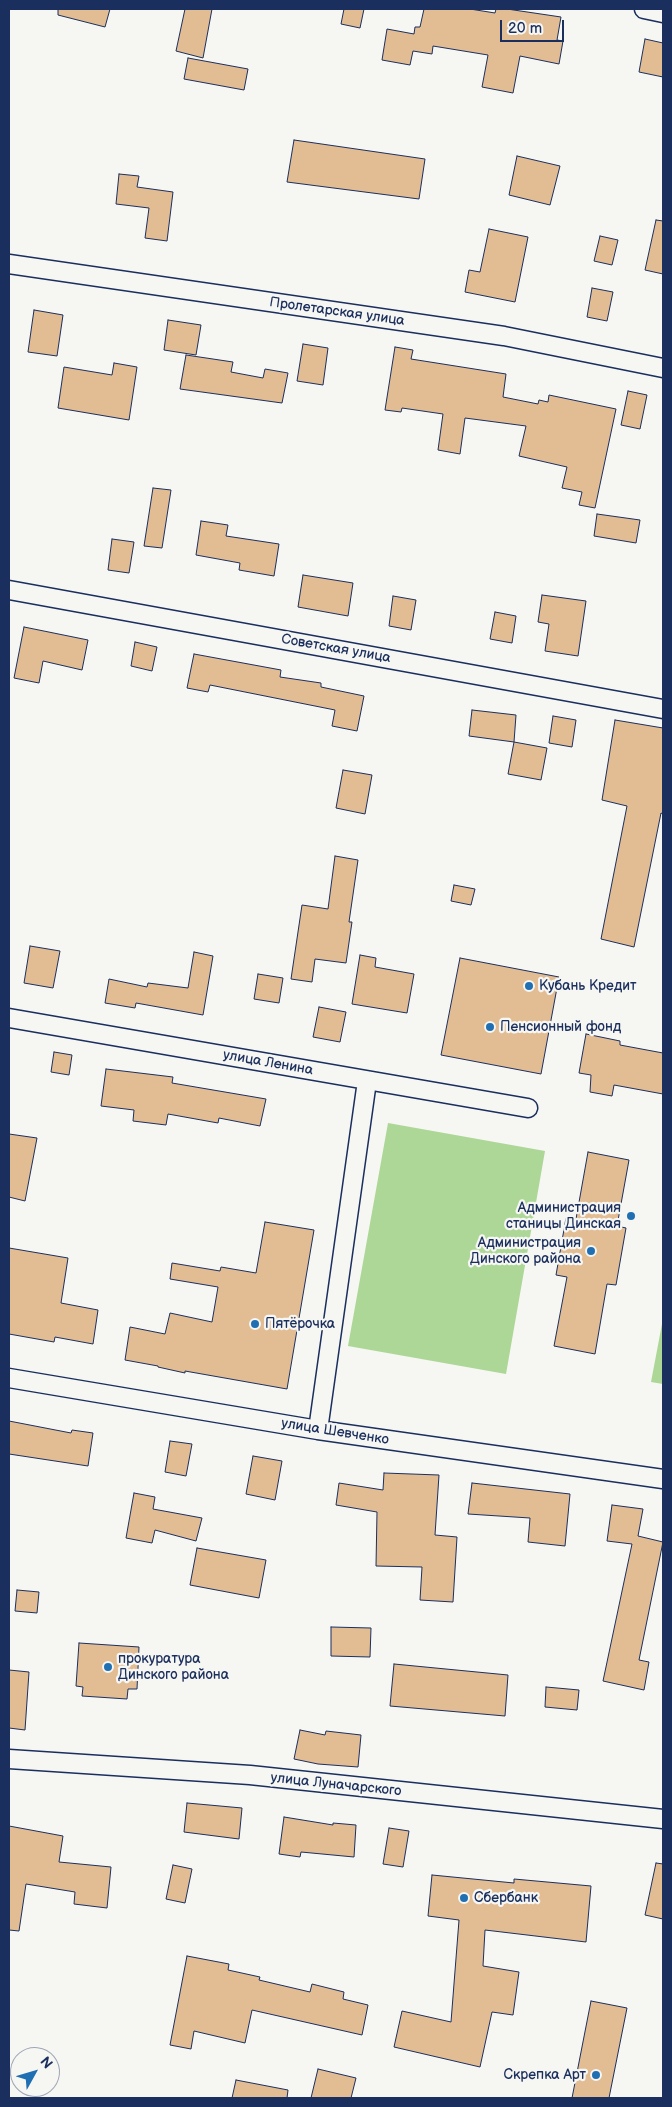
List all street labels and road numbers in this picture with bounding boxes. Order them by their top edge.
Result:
street label: Пролетарская улица [268,294,406,330]
street label: Советская улица [280,631,392,667]
street label: улица Ленина [222,1047,314,1079]
street label: улица Шевченко [280,1415,390,1449]
street label: улица Луначарского [270,1770,402,1800]

